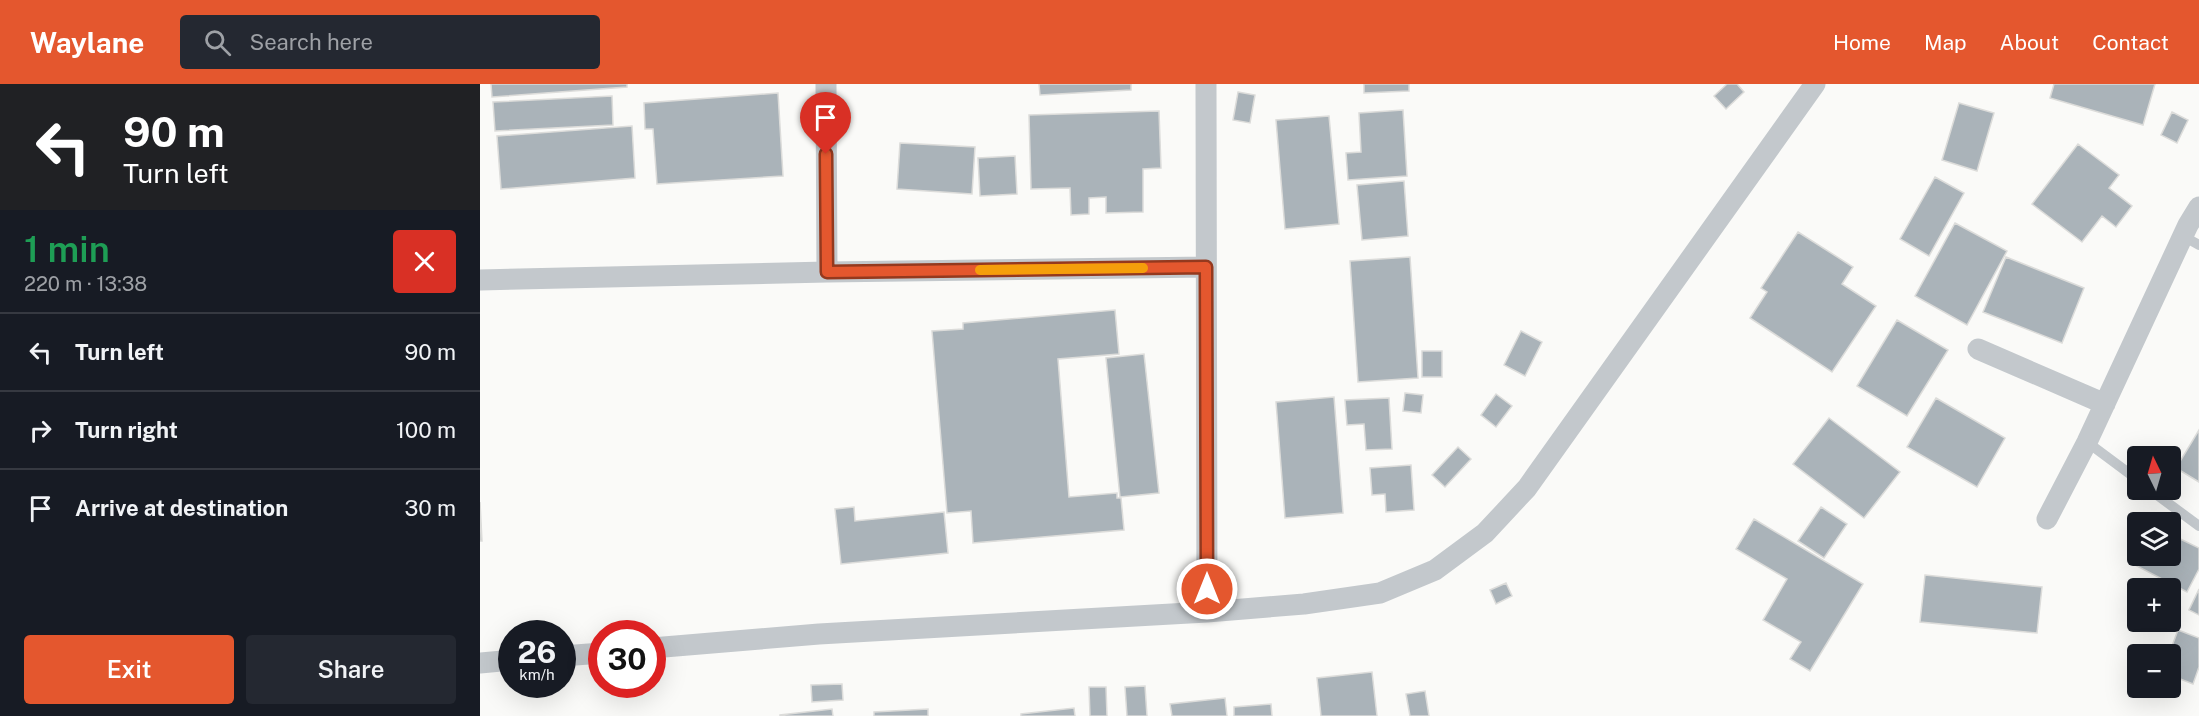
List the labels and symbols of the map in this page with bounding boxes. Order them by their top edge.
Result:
pin [800,92,851,154]
north arrow [2127,446,2181,500]
position arrow [1175,557,1239,621]
speed limit sign: 30 [588,620,666,698]

